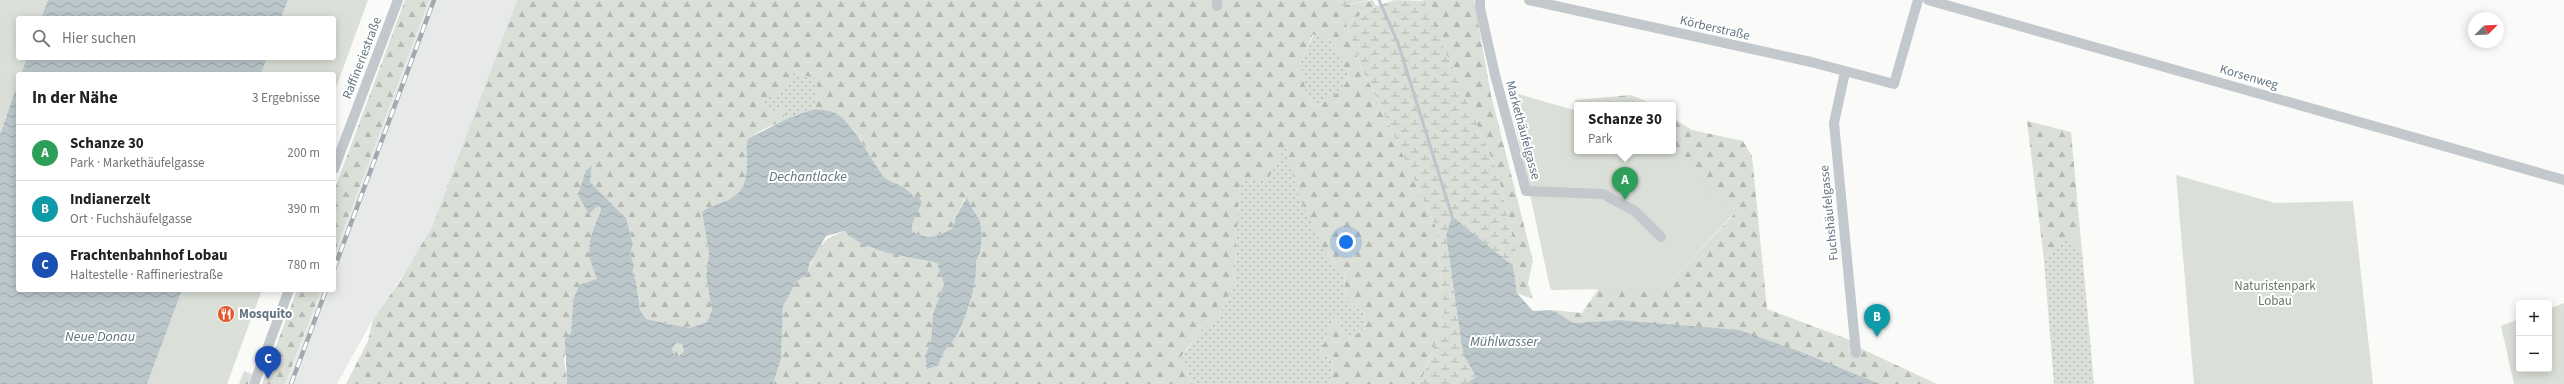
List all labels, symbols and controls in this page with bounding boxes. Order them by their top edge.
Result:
street label: Körberstraße [1678,11,1752,45]
north arrow [2468,12,2504,48]
street label: Raffineriestraße [338,14,386,102]
search box [16,16,336,60]
icon: search [30,27,52,49]
text: Hier suchen [62,28,136,49]
street label: Korsenweg [2218,60,2281,94]
street label: Markethäufelgasse [1501,79,1545,181]
text: In der Nähe [32,86,118,110]
text: 3 Ergebnisse [252,89,320,107]
popup [1574,102,1676,154]
text: Schanze 30 [1588,109,1662,130]
text: Park [1588,130,1612,148]
text: Schanze 30 [70,133,144,154]
text: A [41,144,49,162]
text: 200 m [287,144,320,162]
text: Park · Markethäufelgasse [70,154,205,172]
street label: Fuchshäufelgasse [1815,164,1843,262]
water label: Dechantlacke [769,167,847,187]
pin: A [1612,167,1638,200]
text: Indianerzelt [70,189,151,210]
text: B [41,200,49,218]
text: 390 m [287,200,320,218]
text: Ort · Fuchshäufelgasse [70,210,192,228]
your location [1336,232,1356,252]
text: Frachtenbahnhof Lobau [70,245,228,266]
text: C [41,256,49,274]
text: 780 m [287,256,320,274]
text: Haltestelle · Raffineriestraße [70,266,223,284]
park label: Naturistenpark Lobau [2234,277,2316,310]
map controls [2516,300,2552,372]
button: + [2516,300,2552,336]
restaurant icon: Mosquito [216,304,236,324]
pin: B [1864,304,1890,337]
place label: Mosquito [239,305,292,323]
water label: Neue Donau [65,327,135,347]
water label: Mühlwasser [1470,332,1539,352]
button: − [2516,336,2552,372]
pin: C [255,346,281,379]

